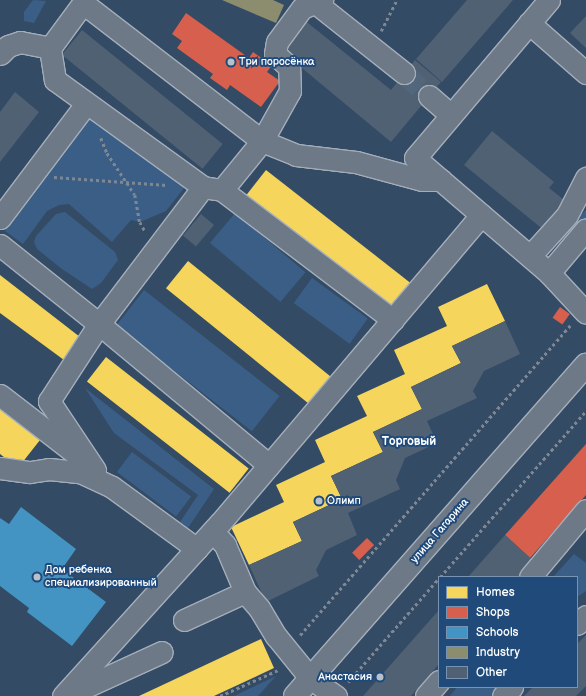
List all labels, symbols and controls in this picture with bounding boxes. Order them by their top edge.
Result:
place label: Три поросёнка [239,55,315,69]
marker: Три поросёнка [226,57,236,67]
district label: Торговый [382,435,436,449]
place label: Олимп [327,494,361,508]
marker: Олимп [314,496,324,506]
street label: улица Гагарина [408,496,472,566]
place label: Дом ребенка специализированный [45,564,157,590]
marker: Дом ребенка специализированный [32,572,42,582]
legend [438,576,578,688]
text: Homes [476,585,515,600]
text: Shops [476,605,510,620]
text: Schools [476,625,519,640]
text: Industry [476,645,520,660]
text: Other [476,665,507,680]
place label: Анастасия [318,670,372,684]
marker: Анастасия [375,672,385,682]

